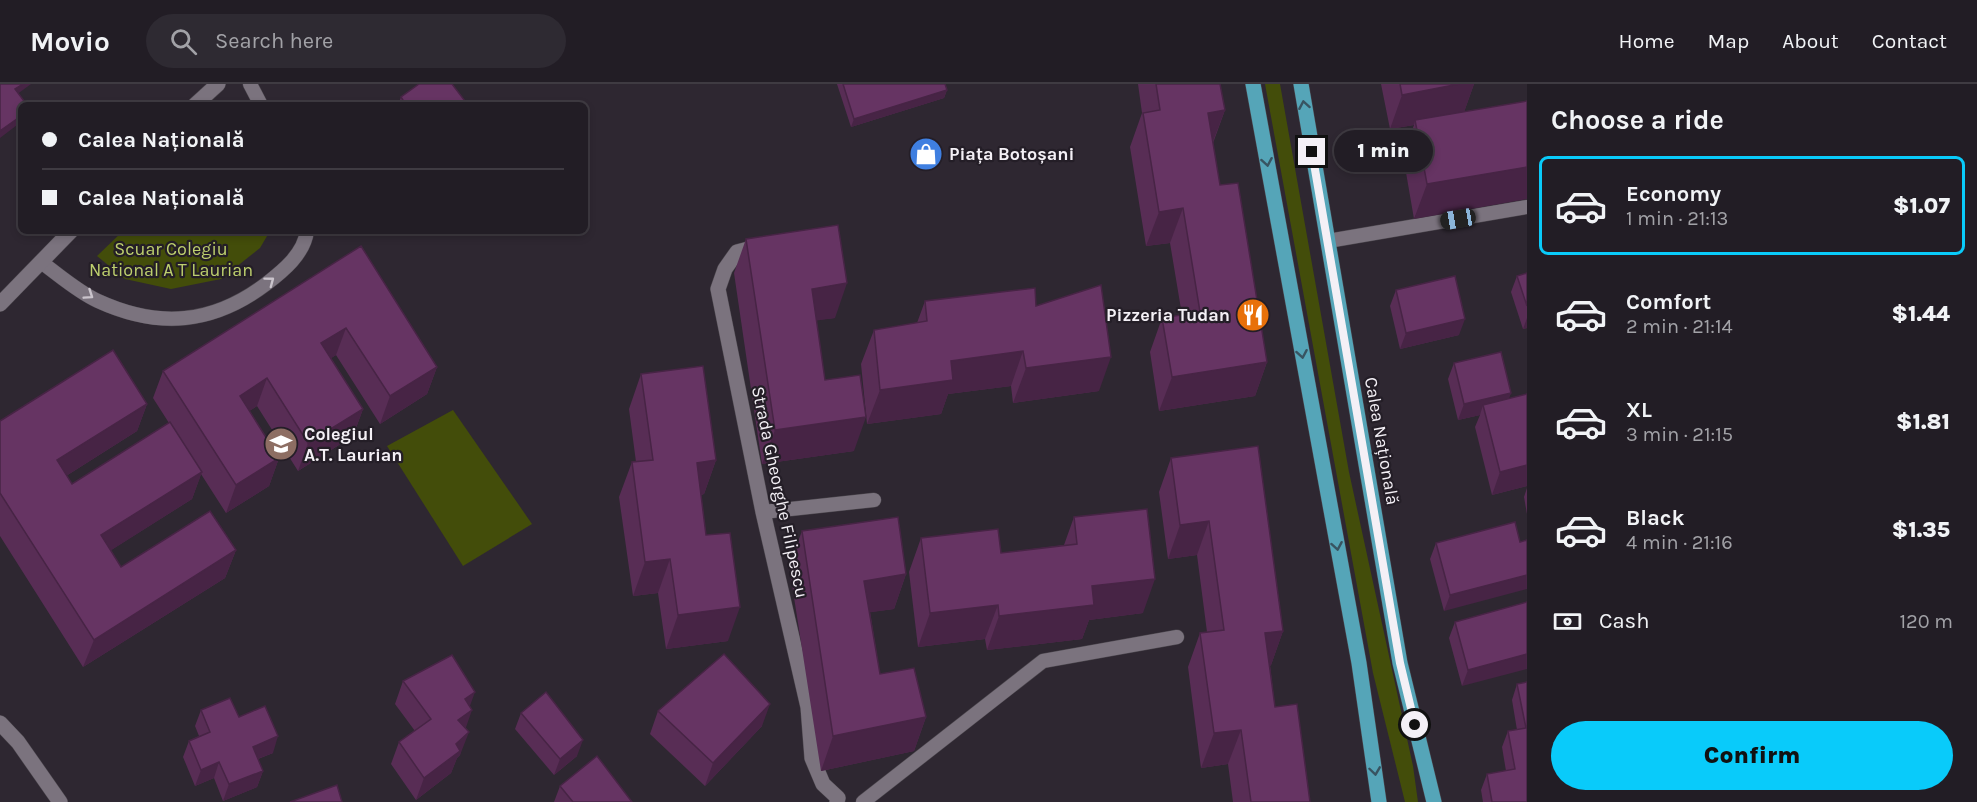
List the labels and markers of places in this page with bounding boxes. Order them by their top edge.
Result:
shop icon: Piața Botoșani [908,136,944,172]
place label: Piața Botoșani [949,143,1074,165]
restaurant icon: Pizzeria Tudan [1235,297,1271,333]
place label: Pizzeria Tudan [1106,304,1230,326]
place label: Colegiul A.T. Laurian [304,423,403,466]
school or university icon: Colegiul A.T. Laurian [263,426,299,462]

